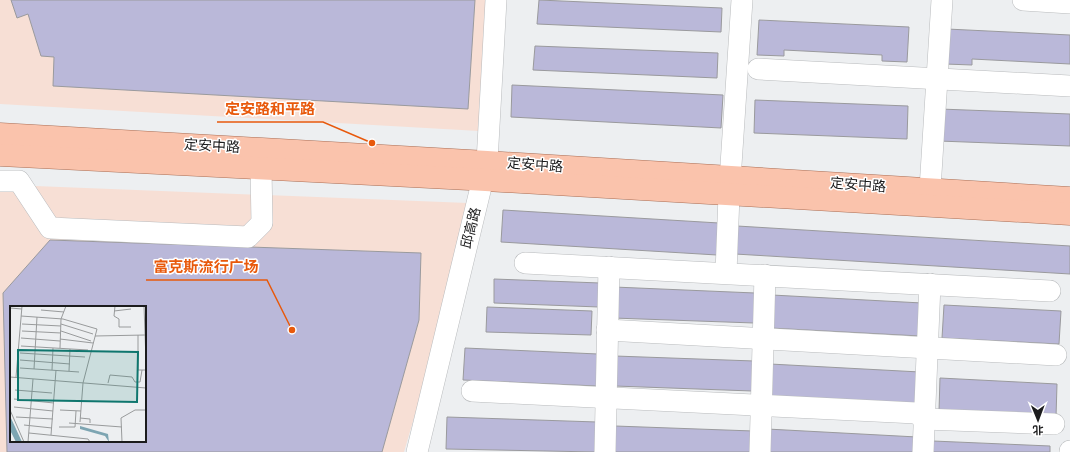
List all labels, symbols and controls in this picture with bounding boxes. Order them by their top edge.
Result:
callout: 定安路和平路 [217,95,323,122]
text: 定安路和平路 [225,100,315,118]
street label: 定安中路 [184,136,240,156]
street label: 定安中路 [506,155,564,175]
street label: 定安中路 [829,175,887,195]
street label: 邱高路 [458,206,484,250]
callout: 富克斯流行广场 [146,253,267,280]
text: 富克斯流行广场 [153,258,259,276]
inset map [10,306,146,442]
north arrow [1018,400,1058,440]
text: 北 [1033,423,1044,436]

